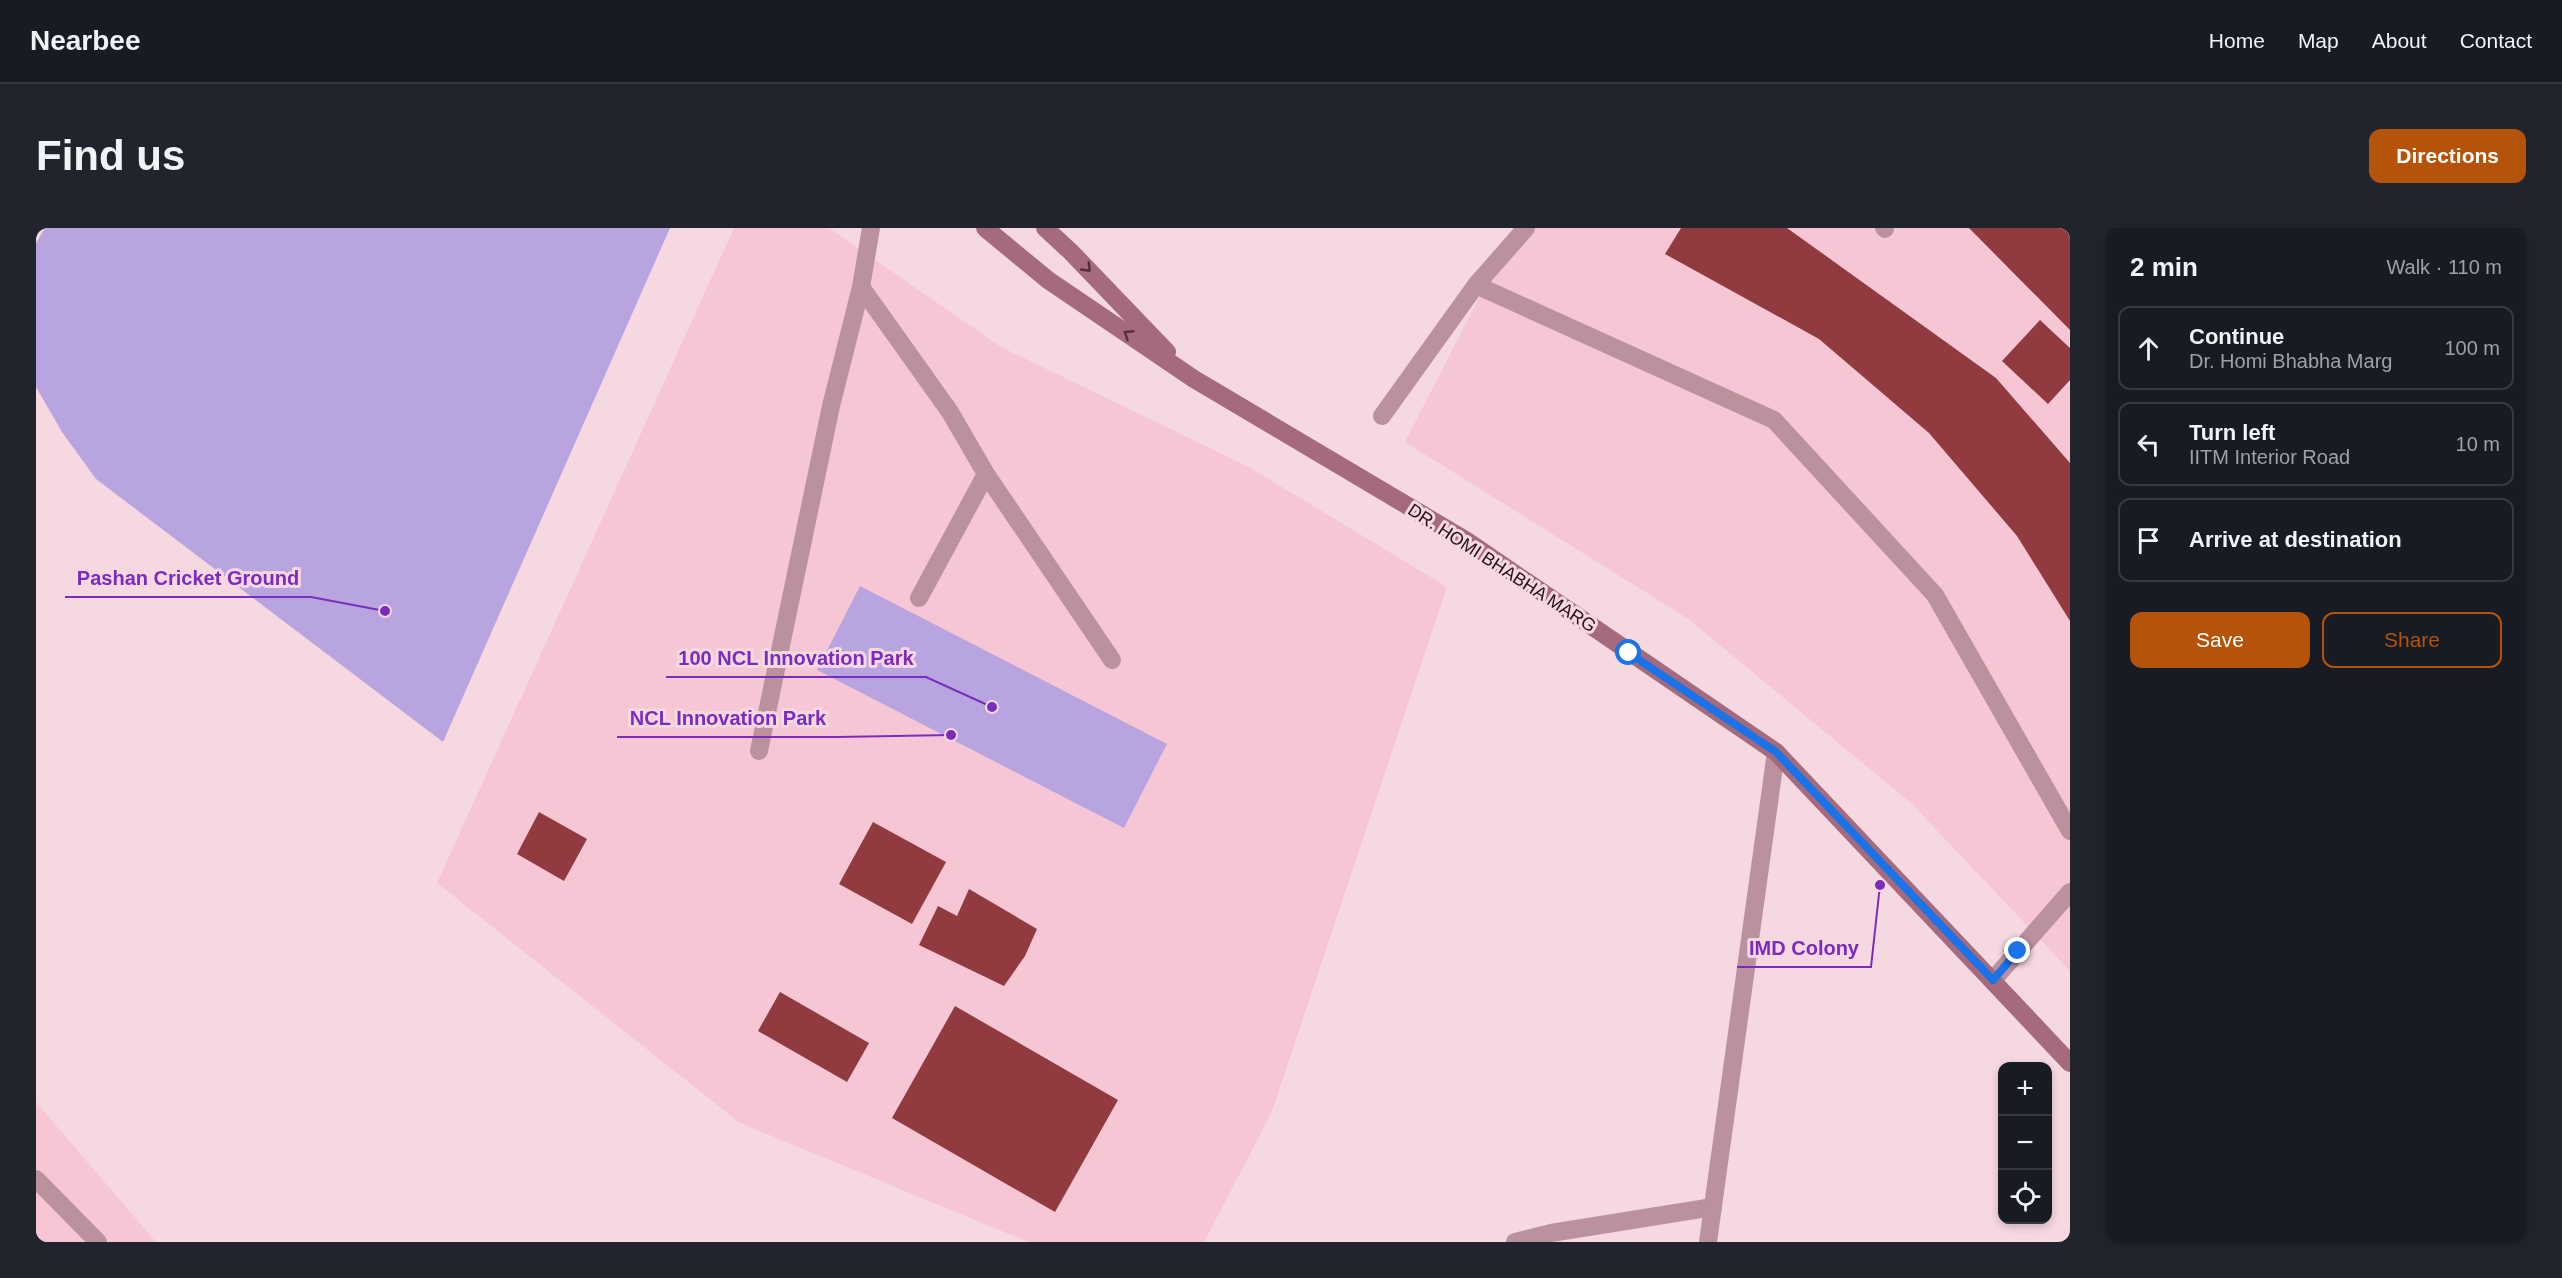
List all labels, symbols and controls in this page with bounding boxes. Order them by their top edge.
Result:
text: Nearbee [30,25,141,56]
text: Home [2209,29,2265,52]
text: Map [2298,29,2339,52]
text: About [2372,29,2427,52]
text: Contact [2460,29,2532,52]
button: Directions [2369,129,2526,183]
text: Find us [36,132,185,179]
text: 2 min [2130,252,2198,282]
text: Walk · 110 m [2386,256,2502,278]
one-way arrow [1080,262,1091,272]
text: Continue [2189,324,2284,349]
one-way arrow [1123,331,1134,342]
icon: ahead [2132,332,2165,365]
text: 100 m [2444,337,2500,359]
text: Dr. Homi Bhabha Marg [2189,350,2392,372]
text: Turn left [2189,420,2275,445]
icon: left [2132,428,2165,461]
text: 10 m [2456,433,2500,455]
text: IITM Interior Road [2189,446,2350,468]
street label: DR. HOMI BHABHA MARG [1404,500,1600,636]
icon: arrive [2132,524,2165,557]
text: Arrive at destination [2189,527,2402,552]
callout: Pashan Cricket Ground [65,559,311,597]
text: Pashan Cricket Ground [77,567,299,589]
button: Save [2130,612,2310,668]
button: Share [2322,612,2502,668]
callout: 100 NCL Innovation Park [666,639,926,677]
route start [1615,639,1641,665]
text: 100 NCL Innovation Park [678,647,914,669]
callout: NCL Innovation Park [617,699,838,737]
text: NCL Innovation Park [630,707,827,729]
callout: IMD Colony [1737,929,1871,967]
text: IMD Colony [1749,937,1860,959]
route end [2004,937,2030,963]
map controls [1998,1062,2052,1224]
button: + [1998,1062,2052,1116]
button: − [1998,1116,2052,1170]
button: locate [1998,1170,2052,1224]

